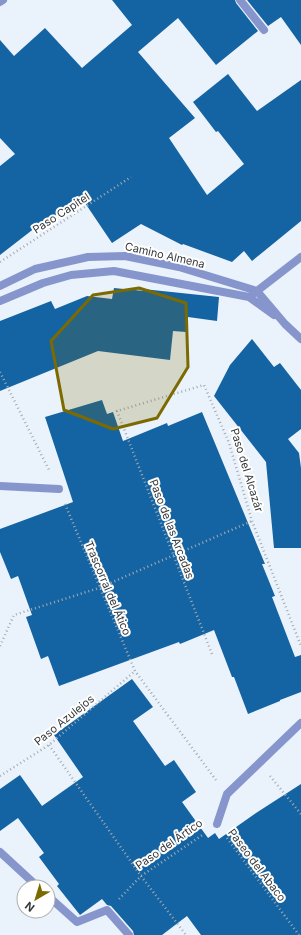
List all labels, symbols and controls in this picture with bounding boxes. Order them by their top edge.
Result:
street label: Paso Capitel [30,189,92,237]
street label: Camino Almena [124,239,206,271]
street label: Paso del Alcazár [228,426,266,514]
street label: Paso de las Arcadas [147,477,198,581]
street label: Trascorral del Ático [82,539,134,638]
street label: Paso Azulejos [31,691,97,748]
street label: Paso del Ártico [133,815,206,872]
street label: Paseo del Abaco [225,826,289,904]
north arrow [16,879,56,919]
text: N [22,899,37,915]

